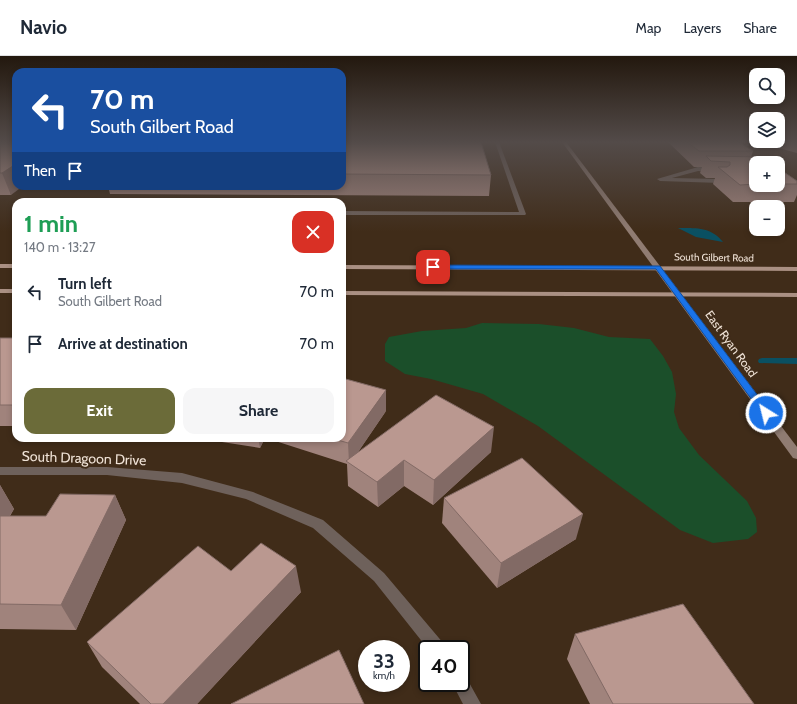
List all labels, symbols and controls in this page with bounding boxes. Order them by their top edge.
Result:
text: Navio [20,16,67,39]
text: Map [636,19,661,37]
text: Layers [683,19,721,37]
text: Share [743,19,777,37]
map controls [749,68,785,236]
button: search [749,68,785,104]
text: 70 m [90,82,154,116]
icon: left [24,84,76,136]
button: layers [749,112,785,148]
text: South Gilbert Road [90,116,234,138]
button: + [749,156,785,192]
icon: arrive [64,160,86,182]
text: Then [24,162,56,180]
button: − [749,200,785,236]
text: 1 min [24,209,78,238]
button: close [292,211,334,253]
text: 140 m · 13:27 [24,239,95,255]
pin [416,250,450,284]
street label: South Gilbert Road [674,250,754,265]
icon: arrive [422,256,444,278]
text: Turn left [58,275,112,293]
icon: left [24,281,46,303]
text: 70 m [300,283,334,301]
text: South Gilbert Road [58,293,162,309]
street label: East Ryan Road [702,308,761,380]
icon: arrive [24,333,46,355]
text: Arrive at destination [58,335,188,353]
text: 70 m [300,335,334,353]
button: Exit [24,388,175,434]
button: Share [183,388,334,434]
position arrow [745,392,787,434]
street label: South Dragoon Drive [21,447,147,469]
speed limit sign: 40 [418,640,470,692]
text: 33 [373,649,395,673]
text: km/h [373,669,395,682]

